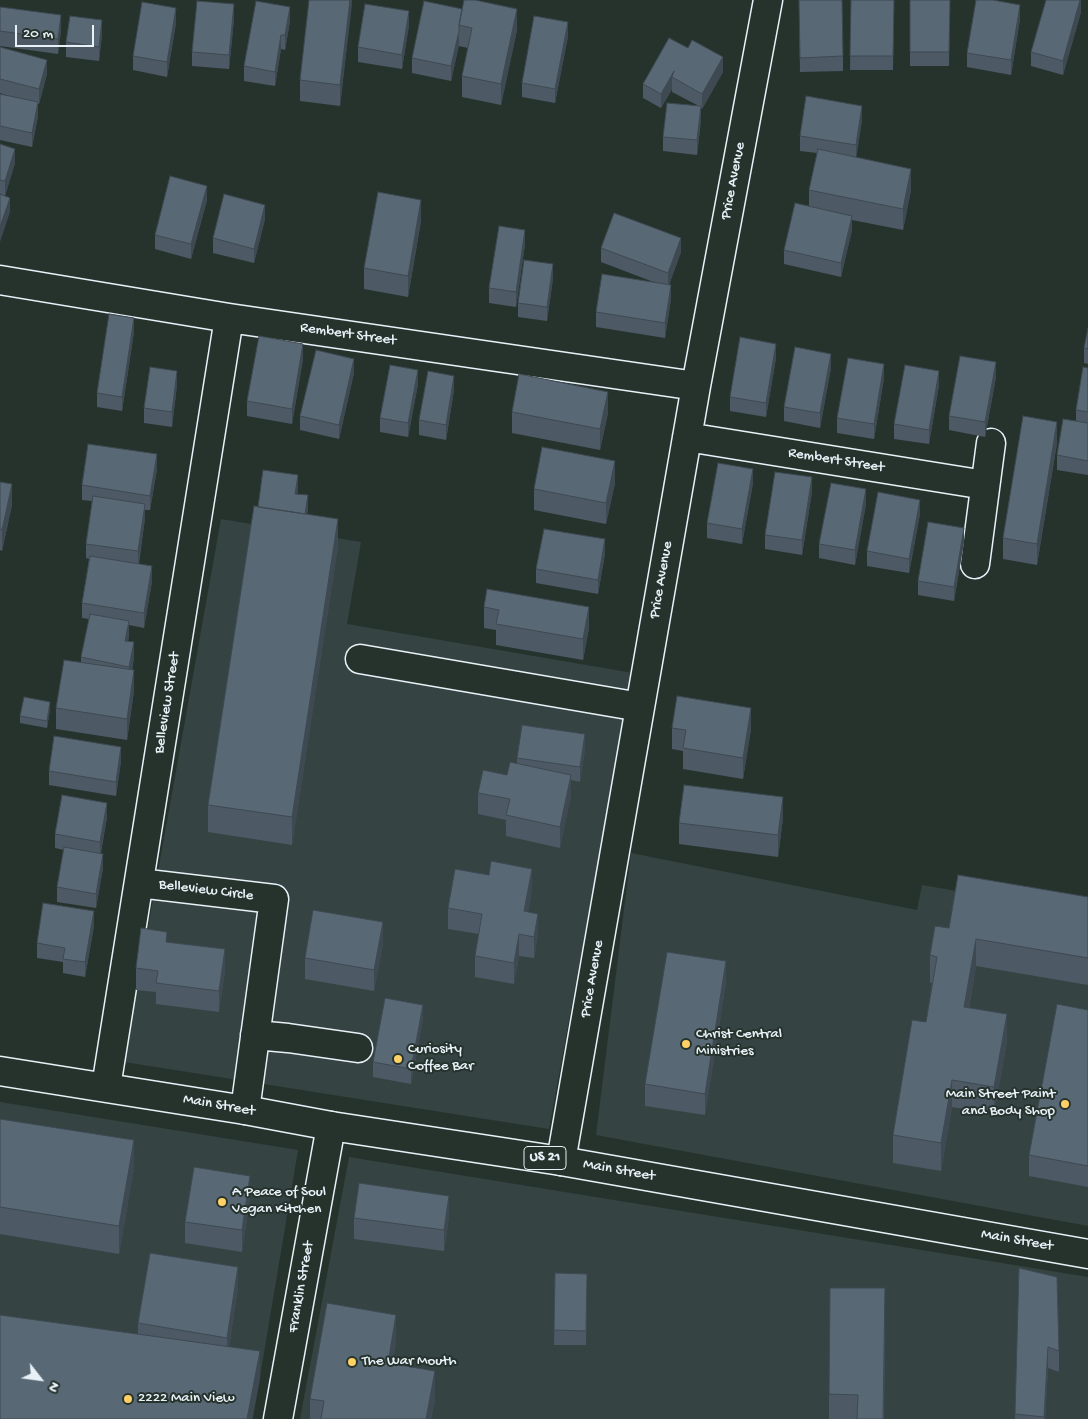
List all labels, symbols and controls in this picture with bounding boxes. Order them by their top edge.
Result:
scale bar [18,15,96,47]
text: 20 m [23,25,53,43]
street label: Price Avenue [718,141,750,221]
street label: Rembert Street [299,319,397,351]
street label: Rembert Street [787,445,885,477]
street label: Price Avenue [646,540,678,620]
street label: Belleview Street [151,651,185,755]
street label: Belleview Circle [158,876,254,906]
street label: Price Avenue [577,939,609,1019]
place label: Christ Central Ministries [696,1026,782,1061]
marker: Christ Central Ministries [680,1038,692,1050]
place label: Curiosity Coffee Bar [408,1041,473,1076]
marker: Curiosity Coffee Bar [392,1053,404,1065]
place label: Main Street Paint and Body Shop [946,1086,1055,1121]
street label: Main Street [182,1091,256,1121]
marker: Main Street Paint and Body Shop [1059,1098,1071,1110]
road number: US 21 [524,1146,566,1170]
street label: Main Street [582,1156,656,1186]
place label: A Peace of Soul Vegan Kitchen [232,1184,326,1219]
marker: A Peace of Soul Vegan Kitchen [216,1196,228,1208]
street label: Main Street [980,1226,1054,1256]
street label: Franklin Street [285,1240,319,1334]
place label: The War Mouth [362,1353,456,1371]
north arrow [15,1354,65,1404]
marker: The War Mouth [346,1356,358,1368]
text: N [44,1379,63,1395]
place label: 2222 Main View [138,1390,235,1408]
marker: 2222 Main View [122,1393,134,1405]

